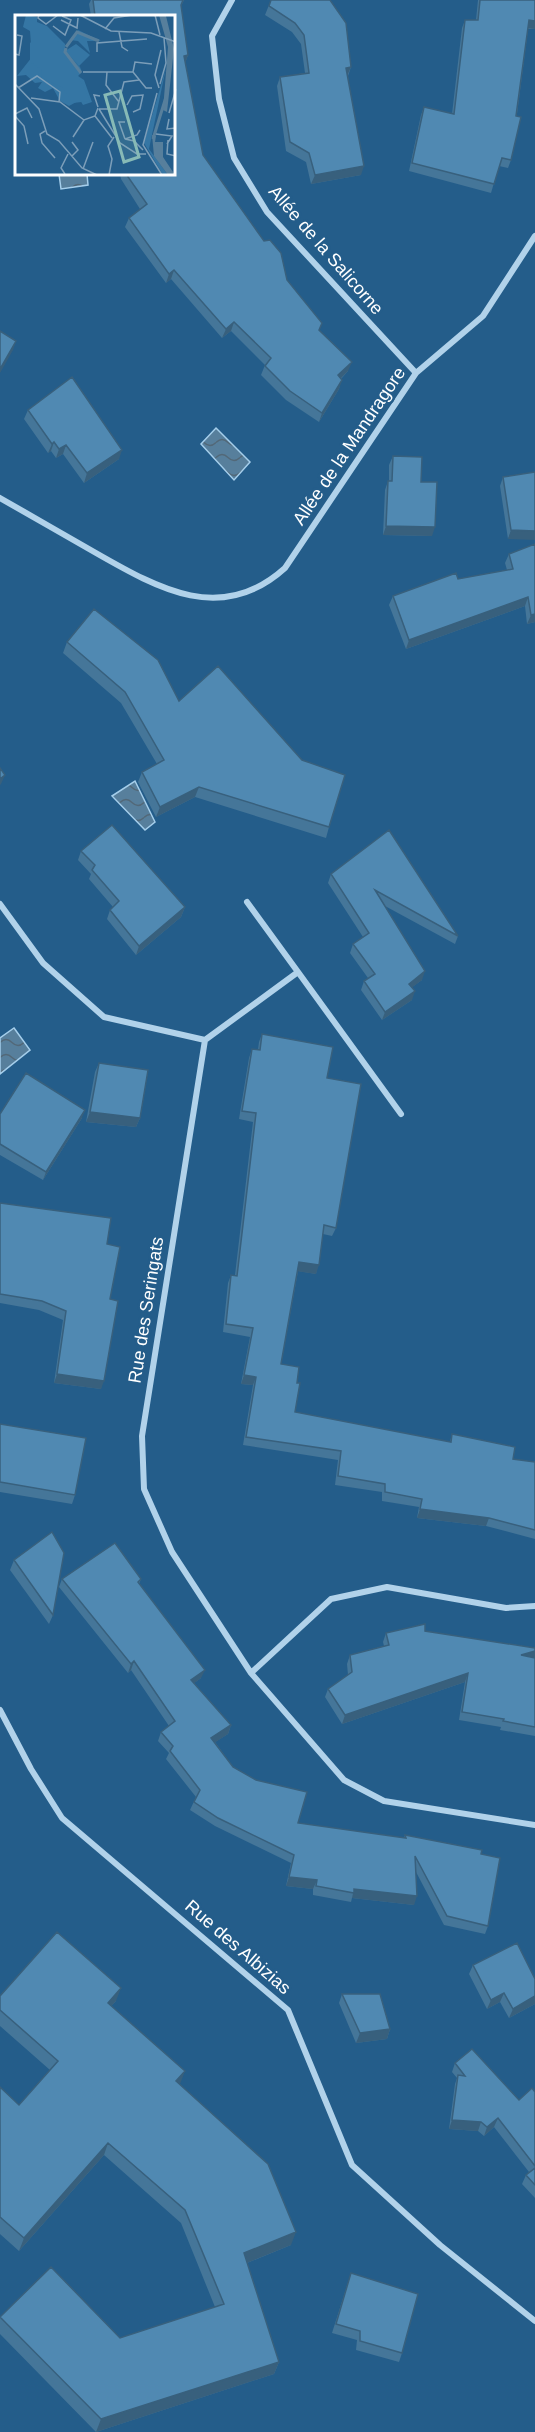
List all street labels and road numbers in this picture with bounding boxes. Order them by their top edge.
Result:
street label: Allée de la Salicorne [265,182,387,318]
street label: Allée de la Mandragore [289,363,409,529]
street label: Rue des Seringats [125,1235,167,1385]
street label: Rue des Albizias [181,1896,295,1998]

